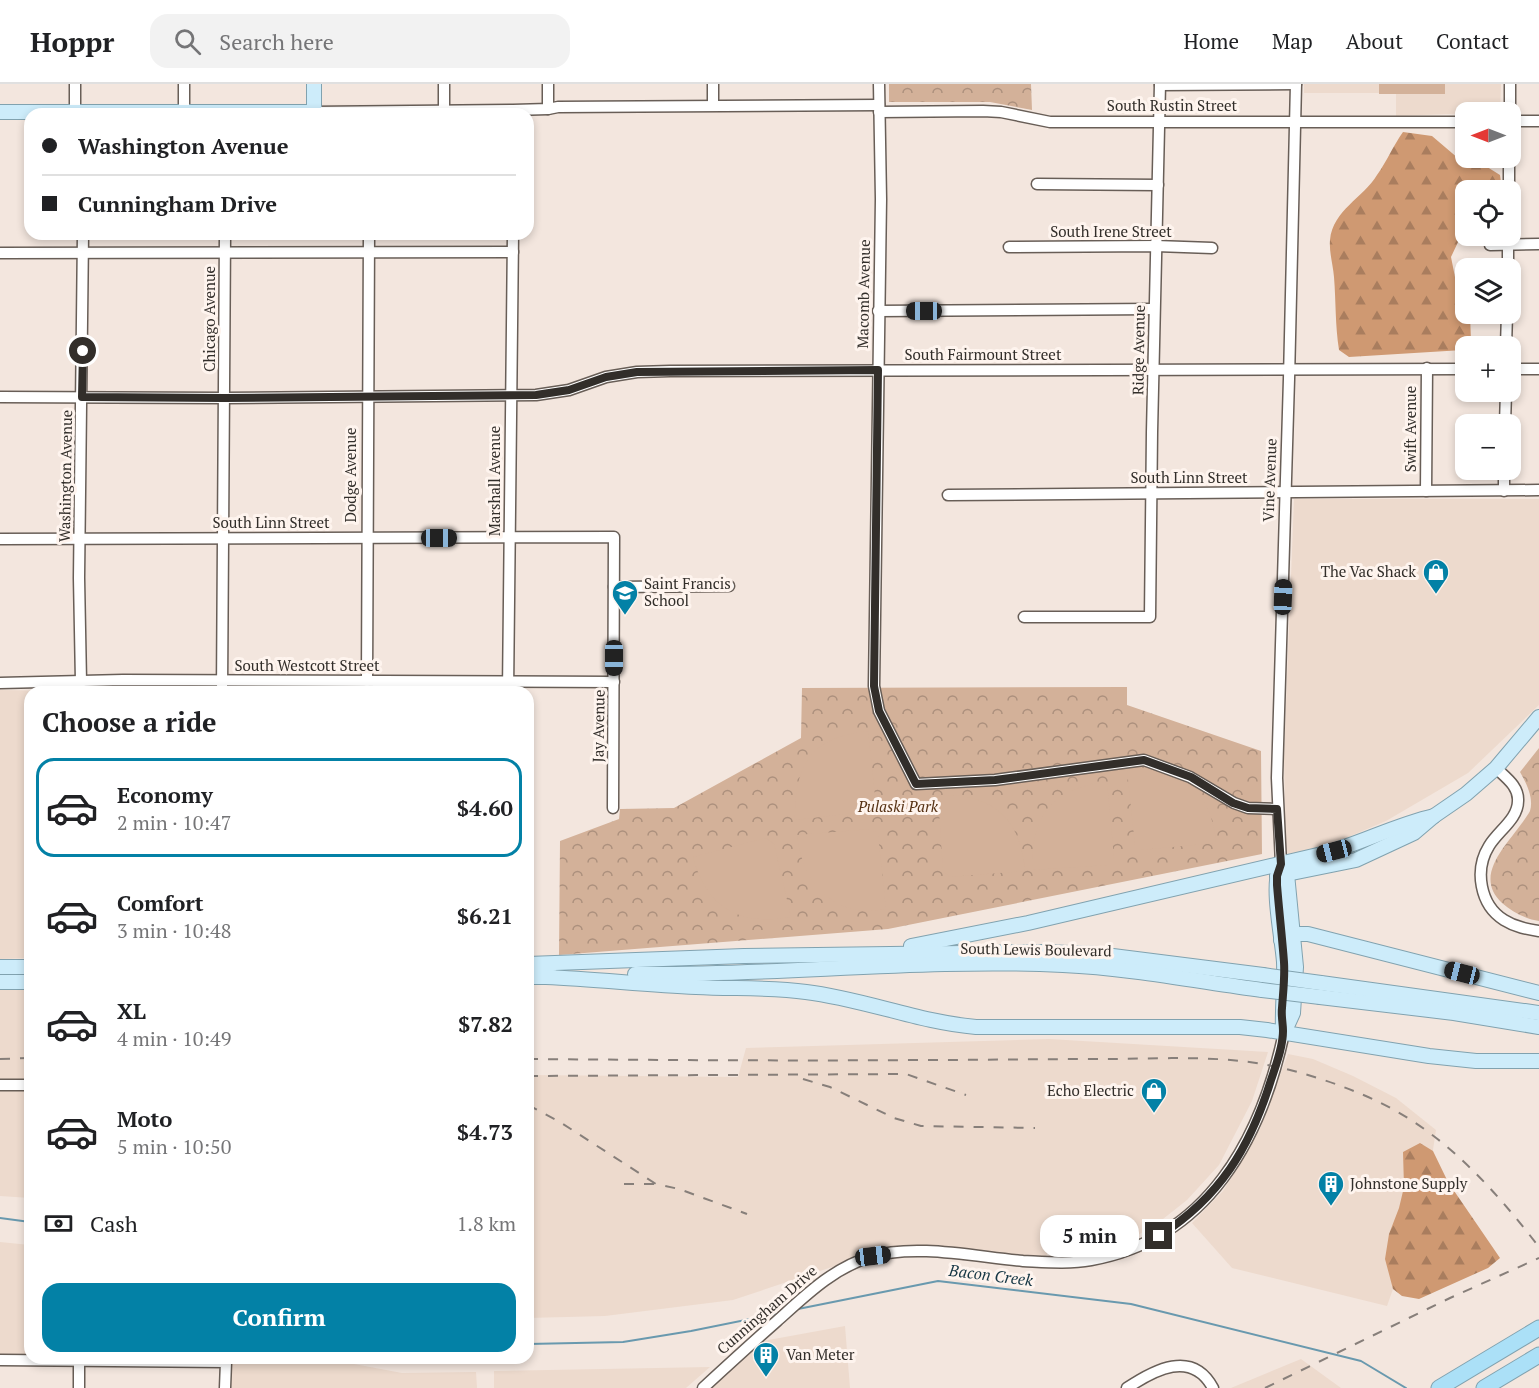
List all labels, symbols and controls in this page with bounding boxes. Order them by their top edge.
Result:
search box [150,14,570,68]
text: Hoppr [30,23,114,60]
icon: search [171,25,204,58]
text: Search here [219,27,334,56]
text: Home [1183,27,1239,55]
text: Map [1272,27,1313,55]
text: About [1346,27,1403,55]
text: Contact [1436,27,1509,55]
street label: South Rustin Street [1107,95,1238,115]
north arrow [1455,102,1521,168]
map controls [1455,102,1521,480]
text: Washington Avenue [78,131,288,160]
button: locate [1455,180,1521,246]
text: Cunningham Drive [78,189,277,218]
street label: South Irene Street [1050,221,1172,241]
street label: Macomb Avenue [852,239,874,349]
button: layers [1455,258,1521,324]
street label: Chicago Avenue [199,266,219,372]
car [906,302,942,320]
street label: Ridge Avenue [1127,305,1149,395]
button: + [1455,336,1521,402]
route start [69,337,96,364]
street label: South Fairmount Street [905,344,1062,364]
street label: Swift Avenue [1400,386,1420,472]
street label: Washington Avenue [54,410,76,542]
button: − [1455,414,1521,480]
street label: Marshall Avenue [484,426,504,536]
street label: Dodge Avenue [340,427,360,523]
street label: Vine Avenue [1258,438,1280,522]
street label: South Linn Street [1130,467,1248,487]
street label: South Linn Street [212,512,330,532]
car [421,529,457,547]
shop icon: The Vac Shack [1421,557,1451,595]
place label: The Vac Shack [1321,561,1416,581]
place label: Saint Francis School [644,573,731,610]
school or university icon: Saint Francis School [610,578,640,616]
car [1273,579,1293,615]
car [605,640,623,676]
street label: South Westcott Street [234,655,380,675]
street label: Jay Avenue [587,689,609,763]
text: Choose a ride [42,704,217,740]
text: Economy [117,780,213,809]
icon: car [45,781,99,835]
text: $4.60 [457,793,513,822]
park label: Pulaski Park [857,796,939,816]
text: 2 min · 10:47 [117,809,231,836]
car [1314,838,1354,864]
text: Comfort [117,888,203,917]
icon: car [45,889,99,943]
text: $6.21 [457,901,513,930]
text: 3 min · 10:48 [117,917,231,944]
street label: South Lewis Boulevard [960,938,1112,960]
car [1442,960,1482,986]
text: XL [117,996,146,1025]
icon: car [45,997,99,1051]
text: $7.82 [458,1009,513,1038]
text: 4 min · 10:49 [117,1025,231,1052]
shop icon: Echo Electric [1139,1076,1169,1114]
place label: Echo Electric [1047,1080,1134,1100]
text: Moto [117,1104,172,1133]
icon: car [45,1105,99,1159]
text: $4.73 [457,1117,513,1146]
text: 5 min · 10:50 [117,1133,231,1160]
building icon: Johnstone Supply [1316,1169,1346,1207]
place label: Johnstone Supply [1350,1173,1468,1193]
icon: cash [42,1207,75,1240]
text: Cash [90,1209,138,1238]
text: 1.8 km [457,1210,516,1237]
callout: 5 min [1039,1215,1138,1257]
text: 5 min [1062,1222,1117,1249]
route end [1145,1222,1172,1249]
car [854,1245,892,1267]
water label: Bacon Creek [947,1259,1035,1291]
street label: Cunningham Drive [712,1260,821,1358]
button: Confirm [42,1283,516,1352]
building icon: Van Meter [751,1340,781,1378]
place label: Van Meter [786,1344,855,1364]

